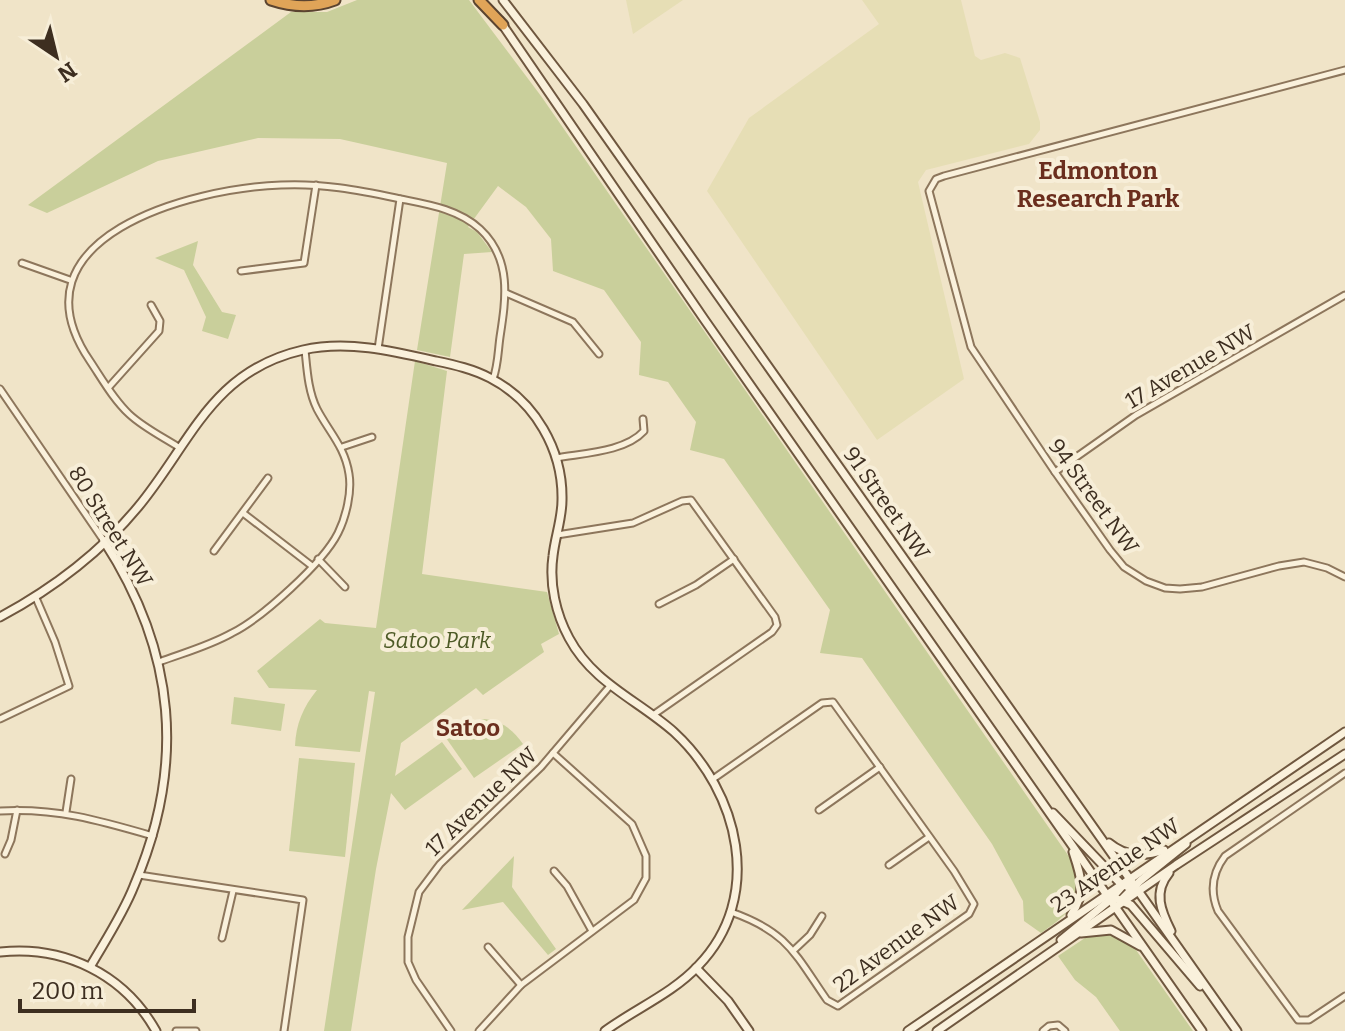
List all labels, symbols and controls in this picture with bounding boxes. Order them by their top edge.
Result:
north arrow [16,16,96,96]
text: N [52,56,82,88]
district label: Edmonton Research Park [1017,157,1180,213]
street label: 17 Avenue NW [1121,318,1260,414]
street label: 94 Street NW [1043,433,1145,560]
street label: 91 Street NW [838,441,936,566]
street label: 80 Street NW [63,461,159,592]
park label: Satoo Park [383,627,492,654]
district label: Satoo [436,714,500,742]
street label: 17 Avenue NW [420,741,543,862]
street label: 23 Avenue NW [1046,812,1185,919]
street label: 22 Avenue NW [828,888,965,998]
scale bar [20,963,194,1013]
text: 200 m [32,977,104,1005]

